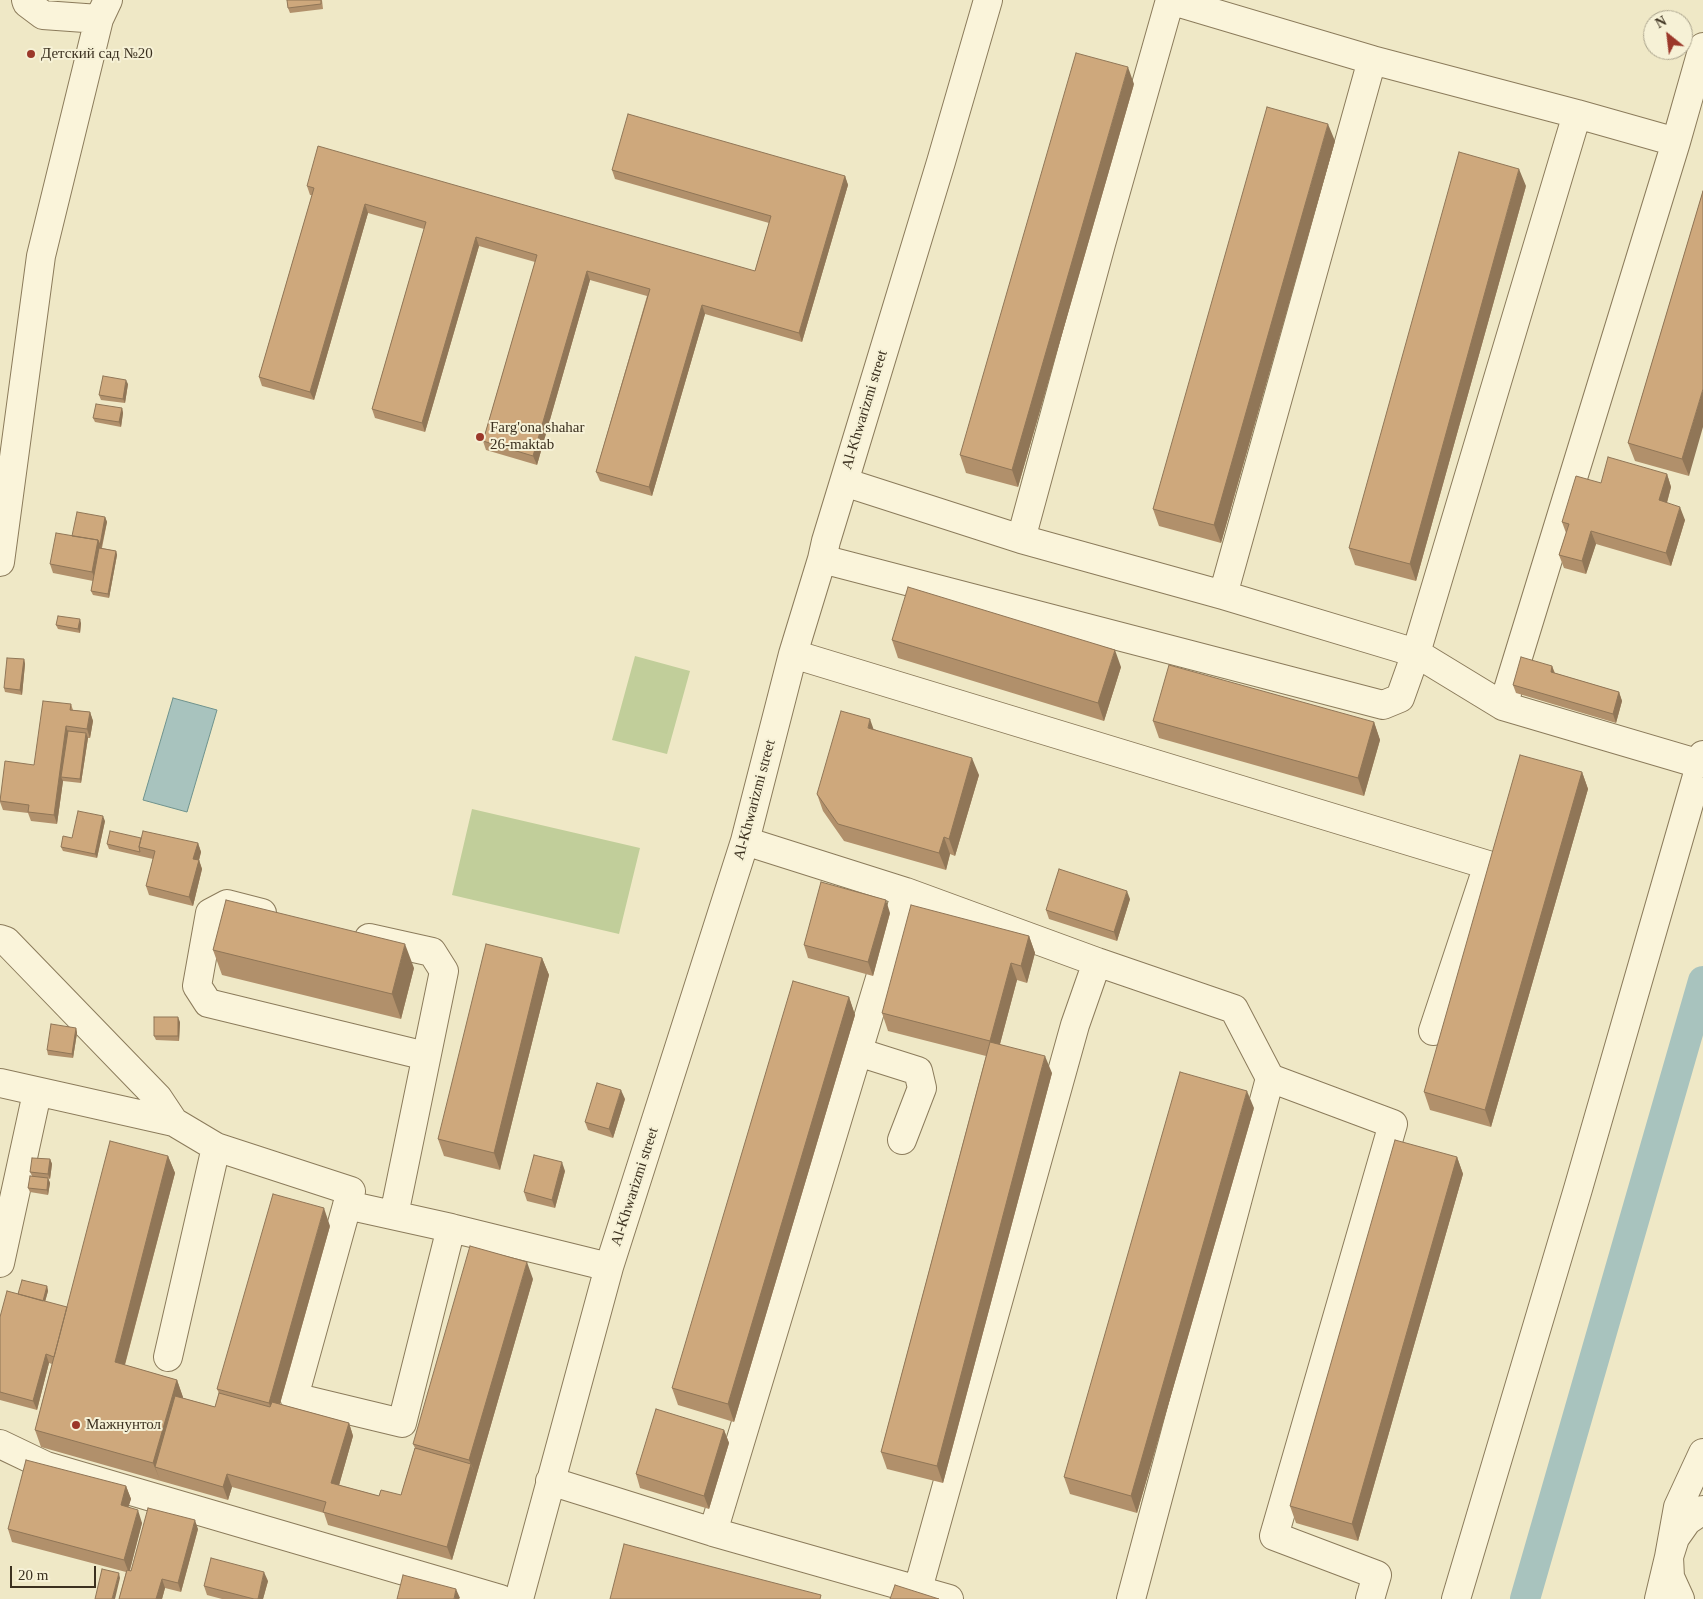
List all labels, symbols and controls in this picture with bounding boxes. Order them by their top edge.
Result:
north arrow [1643,10,1693,60]
text: N [1653,13,1669,31]
place label: Детский сад №20 [41,45,153,63]
marker: Детский сад №20 [25,48,37,60]
street label: Al-Khwarizmi street [838,348,892,472]
place label: Farg'ona shahar 26-maktab [490,419,584,454]
marker: Farg'ona shahar 26-maktab [474,431,486,443]
street label: Al-Khwarizmi street [730,738,780,862]
street label: Al-Khwarizmi street [607,1125,663,1249]
place label: Мажнунтол [86,1416,161,1434]
marker: Мажнунтол [70,1419,82,1431]
scale bar [12,1556,99,1588]
text: 20 m [18,1567,48,1583]

